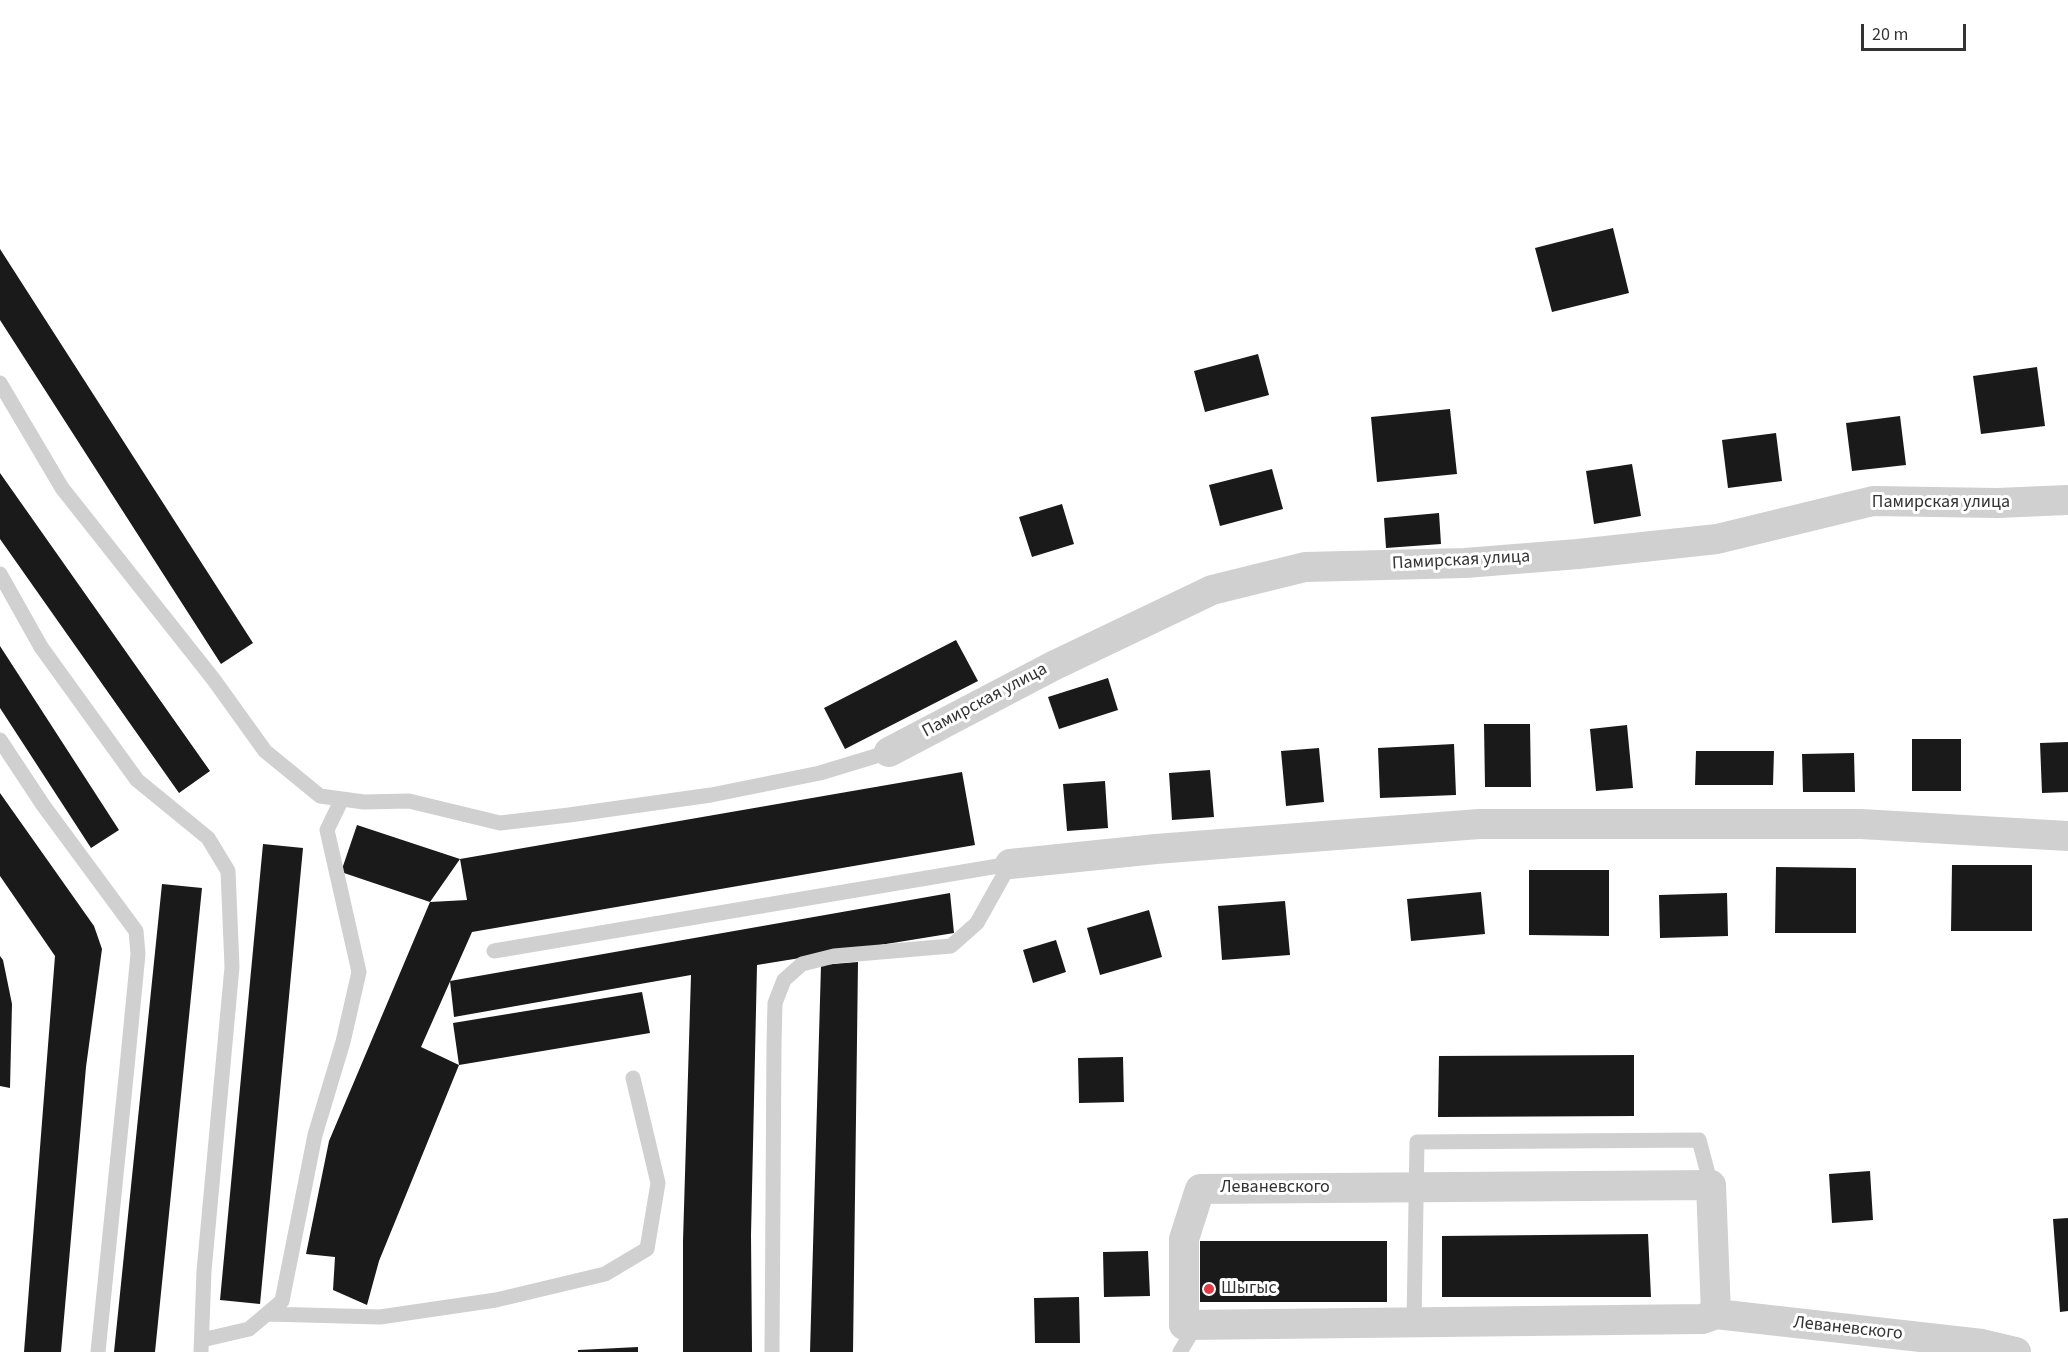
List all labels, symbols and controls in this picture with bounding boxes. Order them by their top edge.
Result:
scale bar [1864,12,1969,50]
text: 20 m [1872,22,1908,47]
street label: Памирская улица [1872,492,2010,514]
street label: Памирская улица [1391,547,1531,575]
street label: Памирская улица [919,659,1051,743]
street label: Леваневского [1220,1177,1330,1199]
place label: Шыгыс [1221,1278,1277,1300]
marker: Шыгыс [1202,1282,1216,1296]
street label: Леваневского [1792,1313,1904,1345]

